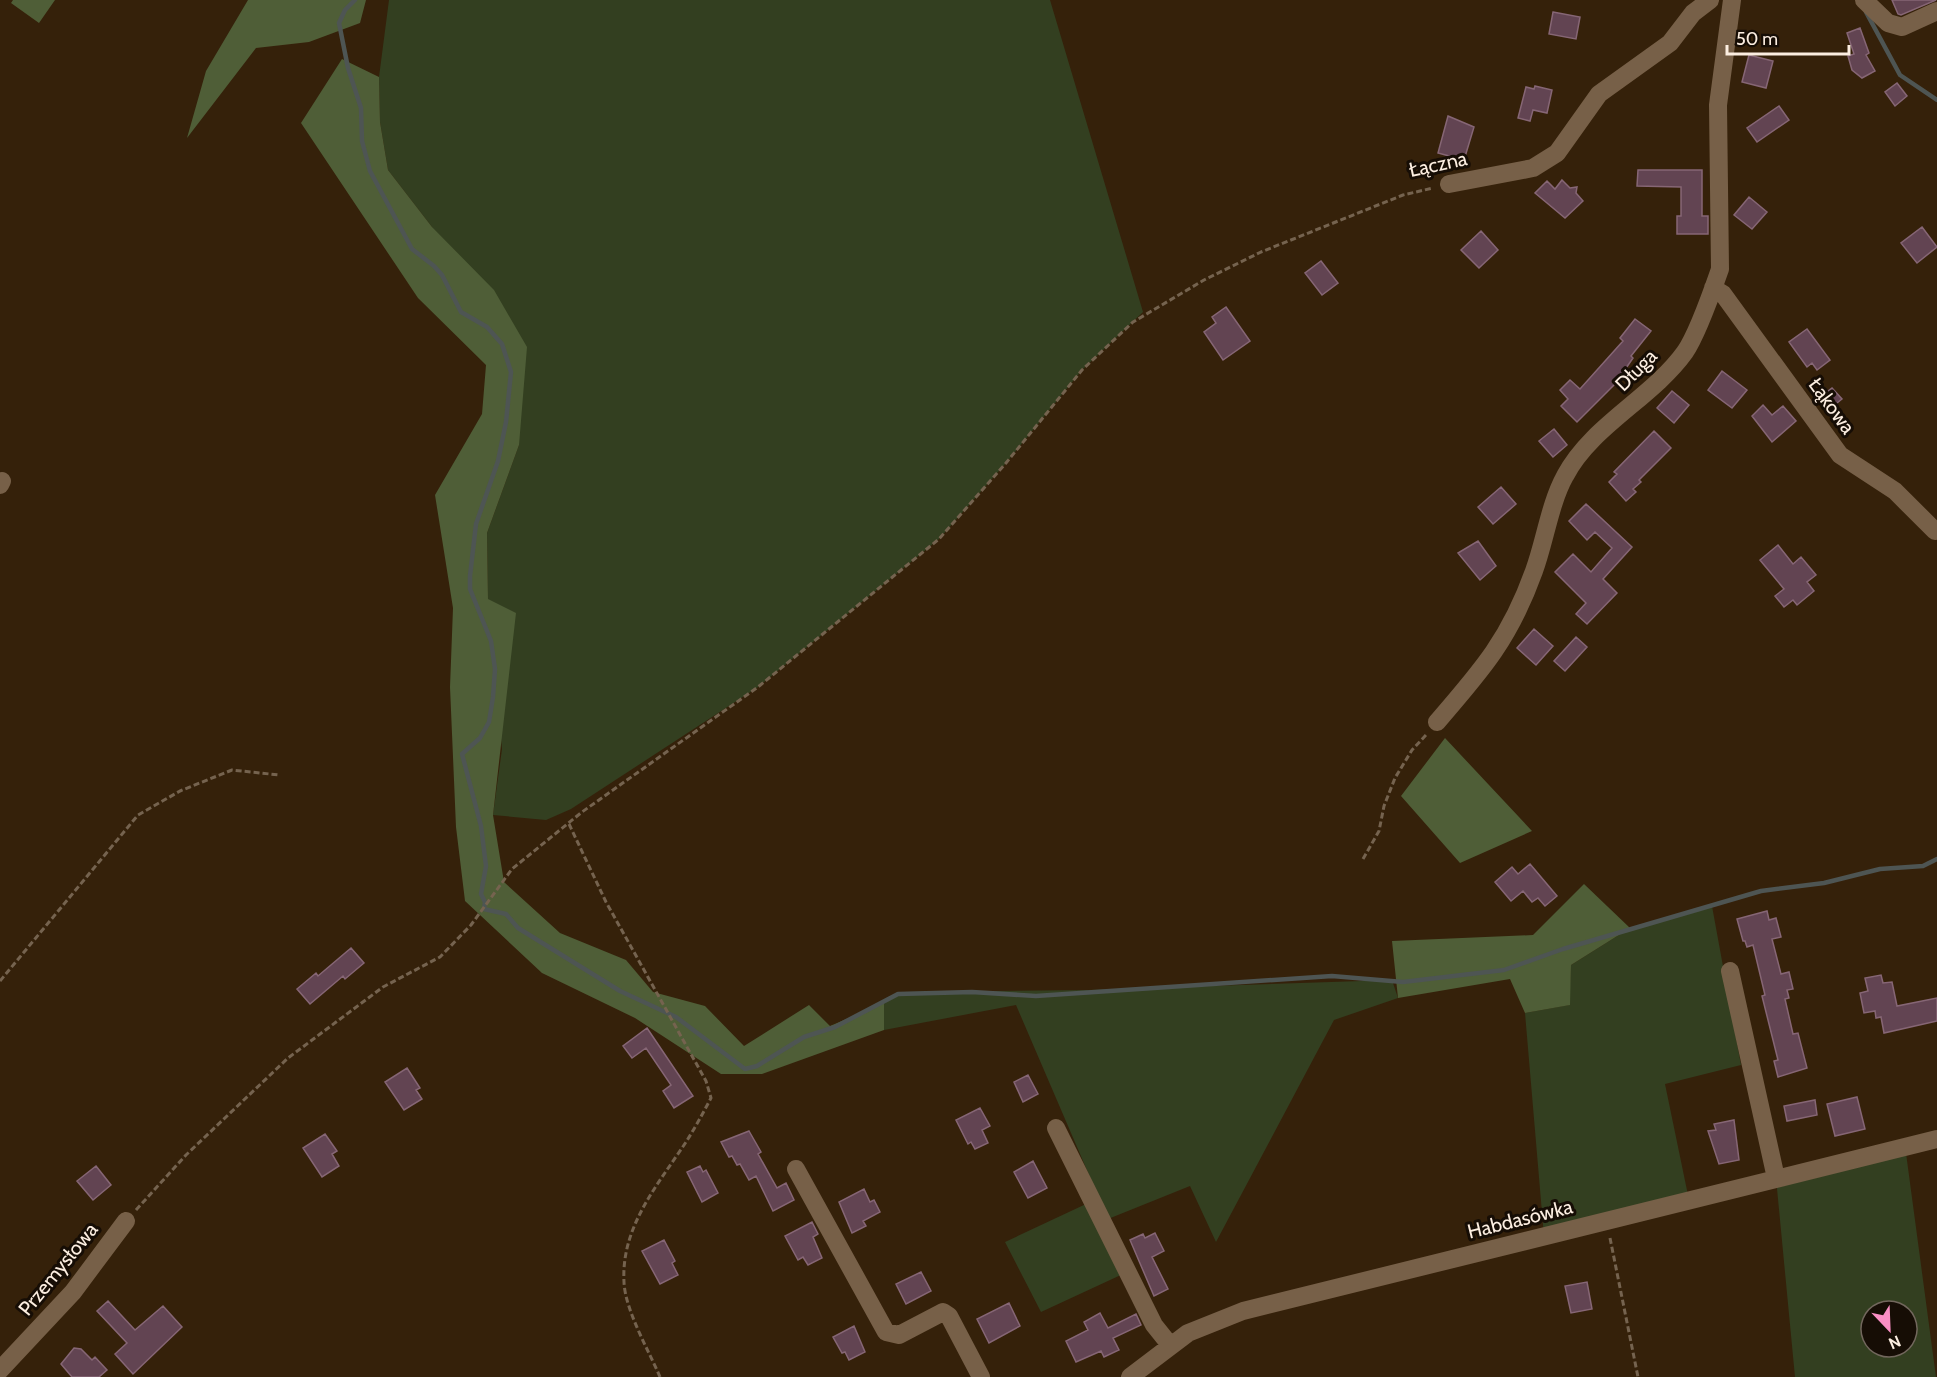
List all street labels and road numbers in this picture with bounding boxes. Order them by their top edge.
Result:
street label: Łączna [1407,146,1470,182]
street label: Długa [1610,344,1662,396]
street label: Łąkowa [1804,373,1860,439]
street label: Habdasówka [1465,1194,1575,1244]
street label: Przemysłowa [13,1218,103,1320]

